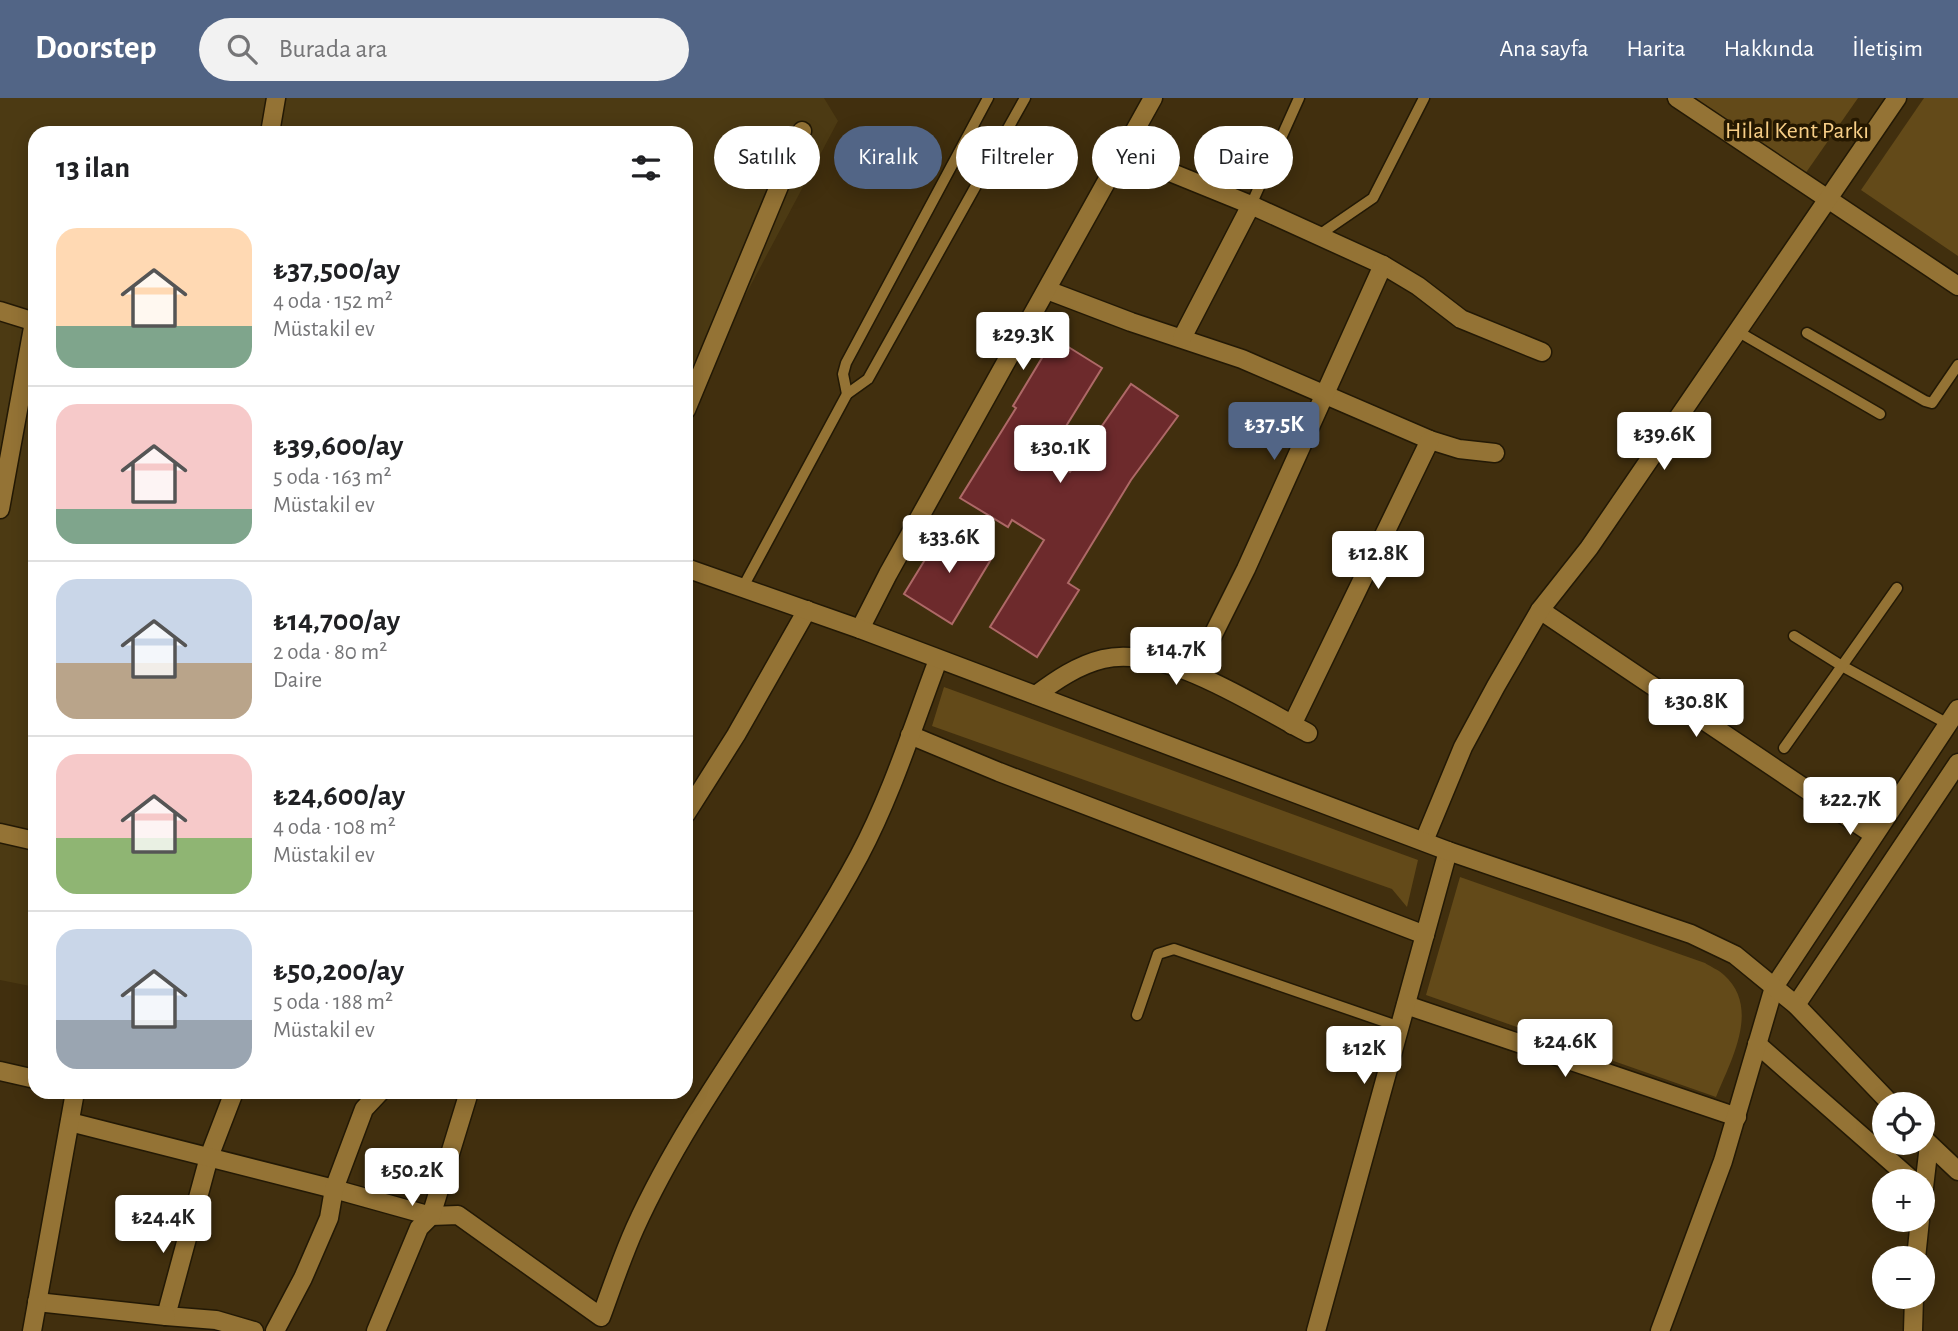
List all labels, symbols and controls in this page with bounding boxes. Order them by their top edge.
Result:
search box [199,18,689,81]
icon: search [223,30,261,68]
text: Doorstep [35,32,157,65]
text: Burada ara [279,36,387,62]
text: Ana sayfa [1499,37,1589,61]
text: Harita [1627,37,1686,61]
text: Hakkında [1724,37,1814,61]
text: İletişim [1852,37,1923,61]
park label: Hilal Kent Parkı [1725,119,1869,143]
chip: Satılık [714,126,820,189]
chip: Kiralık [834,126,942,189]
chip: Filtreler [956,126,1078,189]
chip: Yeni [1092,126,1180,189]
chip: Daire [1194,126,1293,189]
icon: filters [627,149,665,187]
text: 13 ilan [56,153,130,183]
text: ₺37,500/ay [273,255,400,285]
icon: home [112,256,196,340]
text: 4 oda · 152 m² [273,290,393,313]
pin: ₺29.3K [966,313,1080,372]
text: Müstakil ev [273,318,375,341]
text: ₺29.3K [992,323,1054,346]
pin: ₺37.5K [1217,402,1331,462]
pin: ₺39.6K [1607,412,1721,472]
text: ₺37.5K [1244,413,1304,436]
text: ₺39.6K [1633,423,1695,446]
pin: ₺30.1K [1003,426,1117,485]
text: ₺39,600/ay [273,431,403,461]
icon: home [112,432,196,516]
text: ₺30.1K [1030,436,1090,459]
text: 5 oda · 163 m² [273,466,392,489]
text: Müstakil ev [273,494,375,517]
pin: ₺33.6K [892,516,1006,575]
text: ₺33.6K [919,526,979,549]
pin: ₺12.8K [1321,532,1435,591]
text: ₺12.8K [1348,542,1408,565]
text: ₺14,700/ay [273,606,400,636]
icon: home [112,607,196,691]
pin: ₺14.7K [1119,628,1233,687]
text: ₺14.7K [1146,638,1206,661]
text: 2 oda · 80 m² [273,641,387,664]
text: Daire [273,669,322,692]
pin: ₺30.8K [1639,680,1753,739]
text: ₺30.8K [1665,690,1727,713]
pin: ₺22.7K [1793,778,1907,837]
text: ₺24,600/ay [273,781,405,811]
icon: home [112,782,196,866]
text: ₺22.7K [1819,788,1881,811]
text: 4 oda · 108 m² [273,816,396,839]
text: Müstakil ev [273,844,375,867]
text: ₺50,200/ay [273,956,404,986]
icon: home [112,957,196,1041]
text: 5 oda · 188 m² [273,991,393,1014]
text: Müstakil ev [273,1019,375,1042]
pin: ₺24.6K [1508,1020,1622,1079]
pin: ₺12K [1323,1026,1405,1086]
text: ₺24.6K [1533,1030,1597,1053]
text: ₺12K [1342,1037,1386,1060]
map controls [1872,1092,1935,1309]
button: locate [1872,1092,1935,1155]
pin: ₺50.2K [355,1148,469,1208]
text: ₺50.2K [381,1159,443,1182]
button: + [1872,1169,1935,1232]
pin: ₺24.4K [106,1196,220,1255]
text: ₺24.4K [131,1206,195,1229]
button: − [1872,1246,1935,1309]

